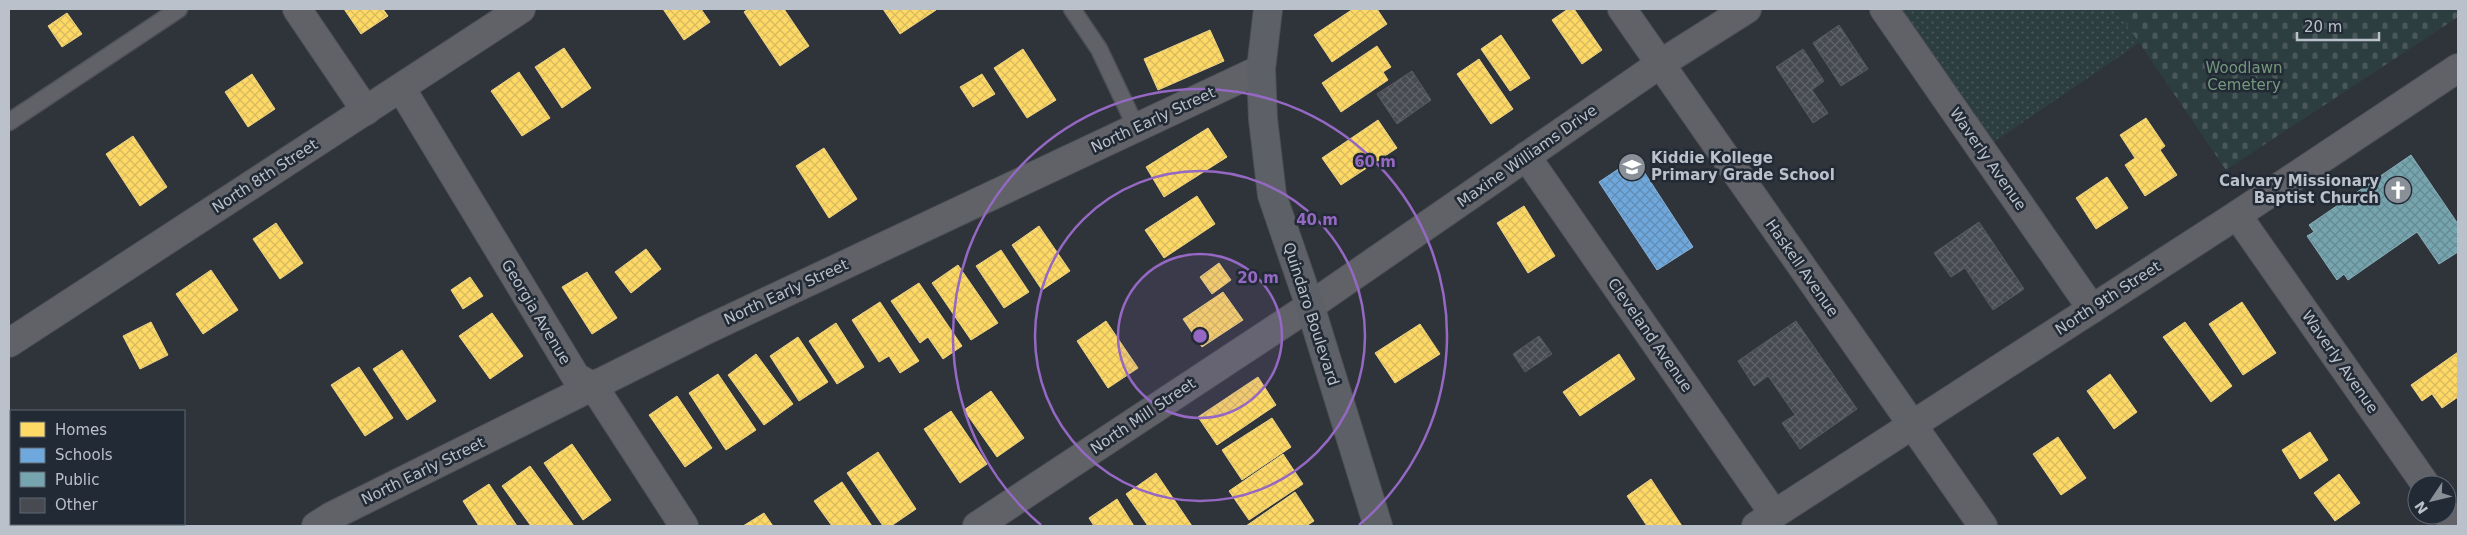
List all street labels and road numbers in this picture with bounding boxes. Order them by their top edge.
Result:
street label: North Early Street [1088,83,1218,157]
street label: Maxine Williams Drive [1454,101,1600,211]
street label: Waverly Avenue [1946,104,2030,214]
street label: North 8th Street [209,135,321,217]
street label: Haskell Avenue [1762,216,1842,320]
street label: Quindaro Boulevard [1279,240,1343,388]
street label: North Early Street [721,255,851,329]
street label: Georgia Avenue [498,256,574,368]
street label: North 9th Street [2052,257,2164,339]
street label: Cleveland Avenue [1604,275,1696,395]
street label: Waverly Avenue [2298,307,2382,417]
street label: North Mill Street [1087,374,1199,458]
street label: North Early Street [358,433,488,509]

